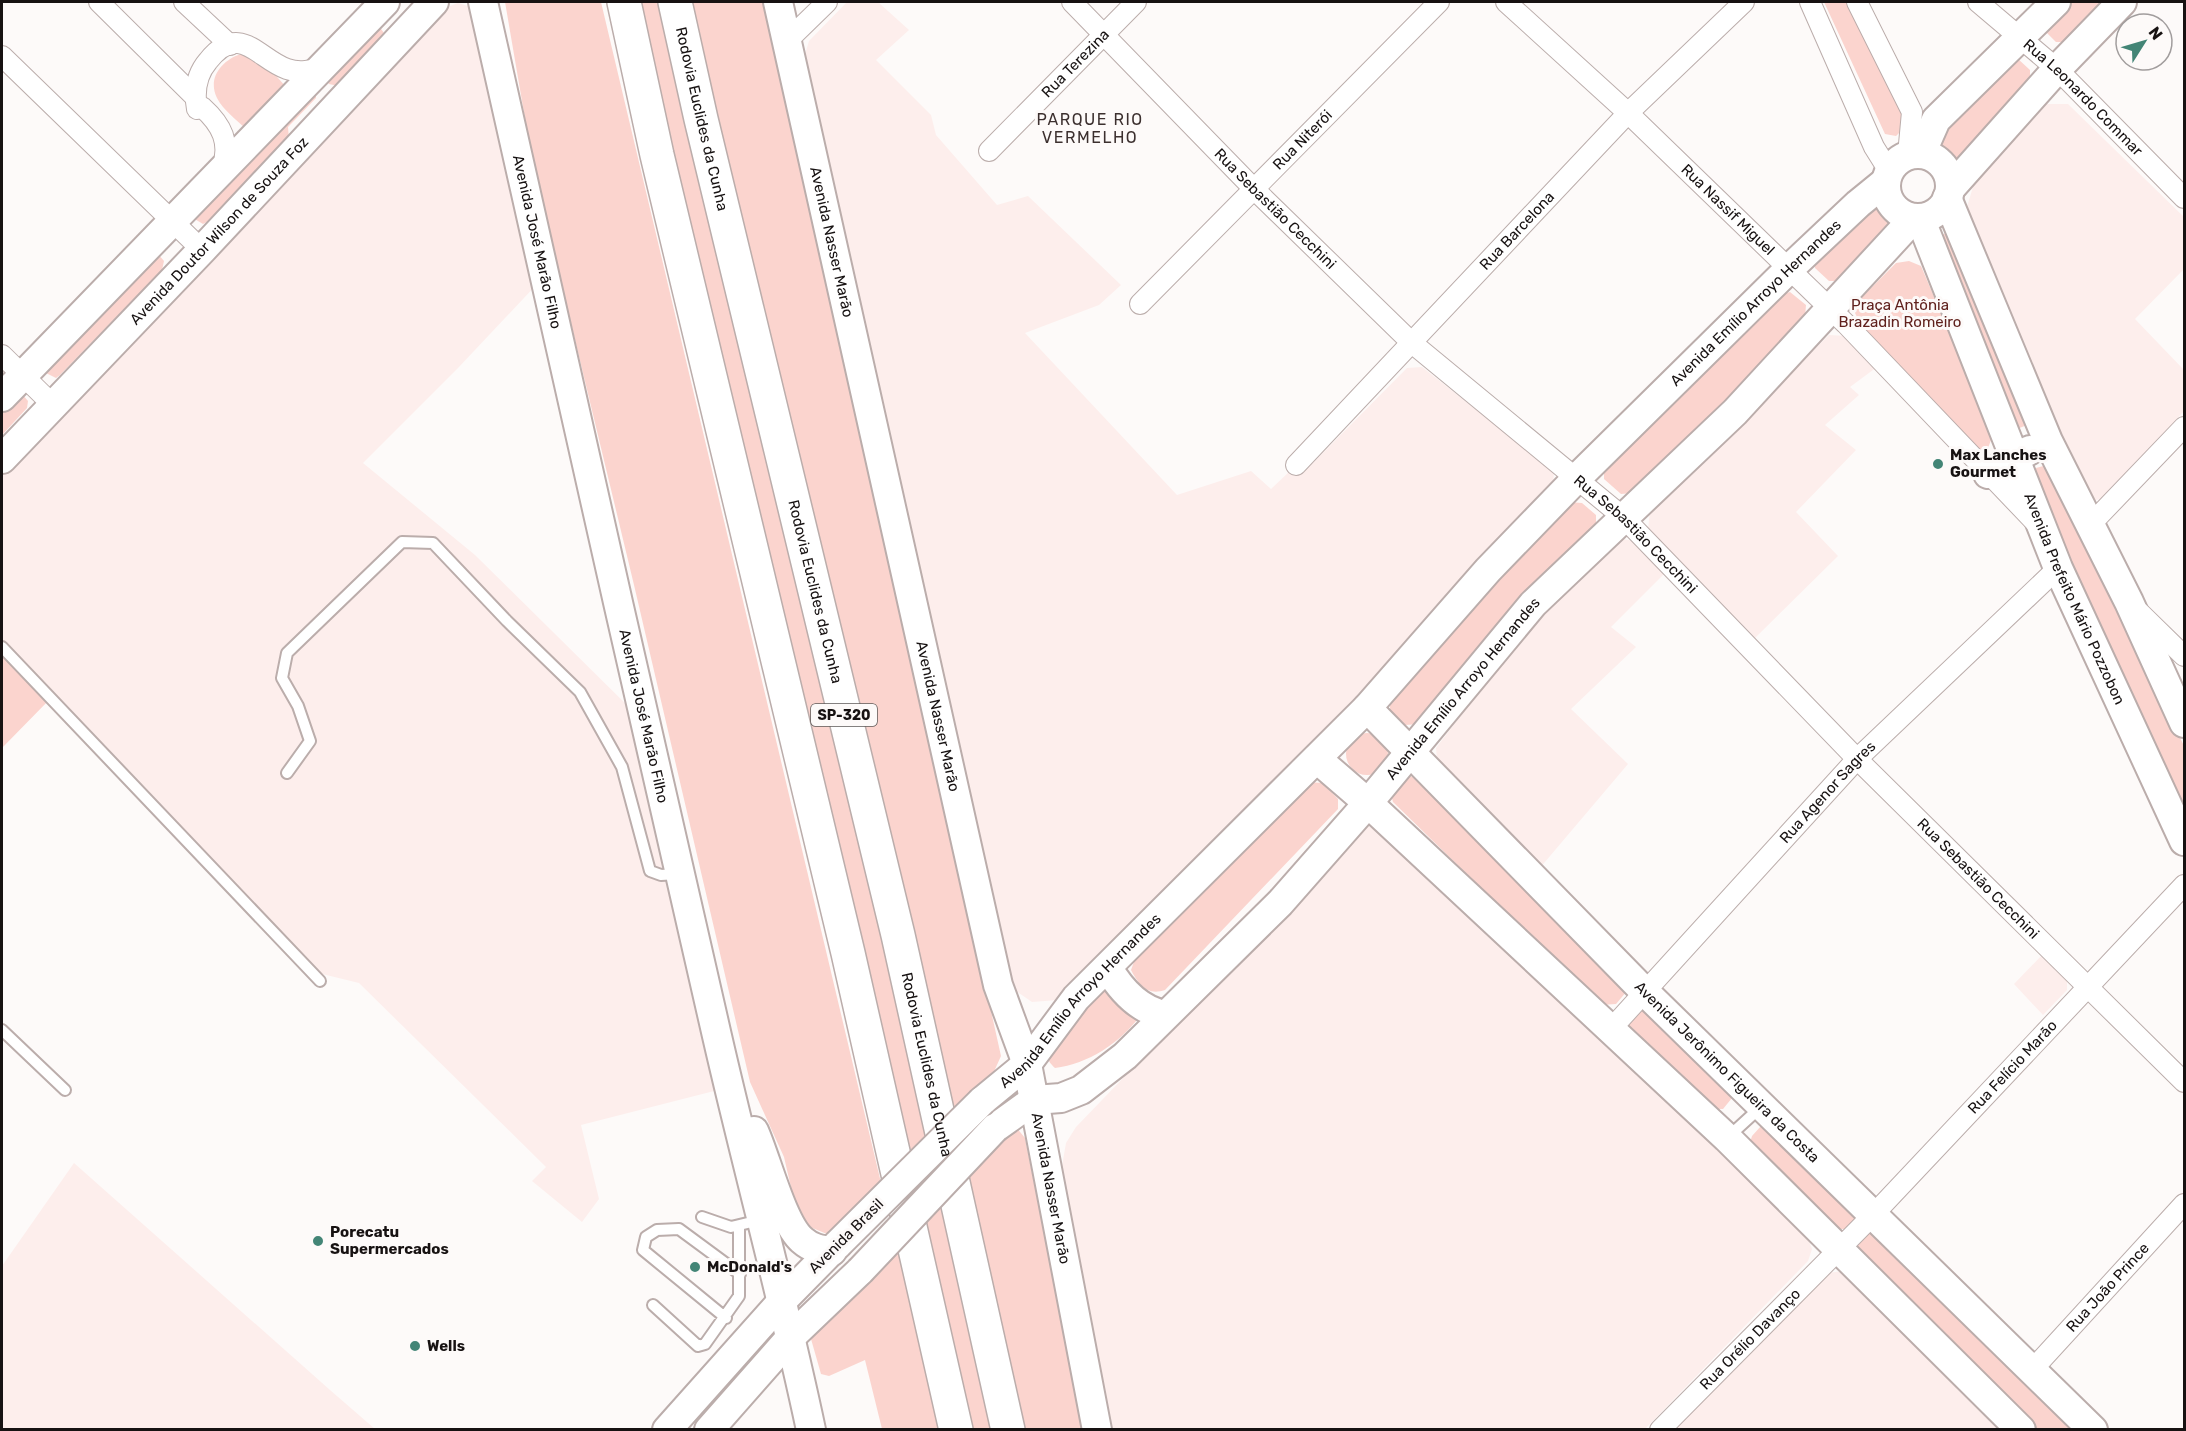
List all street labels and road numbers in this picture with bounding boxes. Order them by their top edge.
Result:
street label: Rodovia Euclides da Cunha [672,25,732,213]
street label: Rua Terezina [1038,26,1113,101]
street label: Rua Leonardo Commar [2020,35,2147,160]
street label: Rua Niterói [1269,106,1336,174]
street label: Avenida Doutor Wilson de Souza Foz [126,133,312,329]
street label: Rua Sebastião Cecchini [1211,145,1340,273]
street label: Avenida José Marão Filho [509,153,565,331]
street label: Rua Nassif Miguel [1677,160,1778,259]
street label: Avenida Nasser Marão [806,165,857,319]
street label: Rua Barcelona [1476,188,1558,274]
street label: Avenida Emílio Arroyo Hernandes [1666,216,1845,390]
street label: Rua Sebastião Cecchini [1570,471,1701,597]
street label: Avenida Prefeito Mário Pozzobon [2020,490,2129,708]
street label: Rodovia Euclides da Cunha [784,498,846,685]
street label: Avenida Emílio Arroyo Hernandes [1382,593,1544,783]
street label: Avenida José Marão Filho [615,627,672,805]
street label: Avenida Nasser Marão [912,639,963,793]
road number: SP-320 [811,704,877,726]
street label: Rua Agenor Sagres [1776,737,1879,847]
street label: Rua Sebastião Cecchini [1913,815,2043,943]
street label: Avenida Emílio Arroyo Hernandes [996,909,1165,1092]
street label: Rodovia Euclides da Cunha [898,971,956,1158]
street label: Avenida Jerônimo Figueira da Costa [1631,978,1823,1166]
street label: Rua Felício Marão [1964,1016,2061,1118]
street label: Avenida Nasser Marão [1027,1111,1074,1266]
street label: Avenida Brasil [805,1195,887,1277]
street label: Rua João Prince [2062,1239,2153,1336]
street label: Rua Orélio Davanço [1696,1285,1804,1393]

